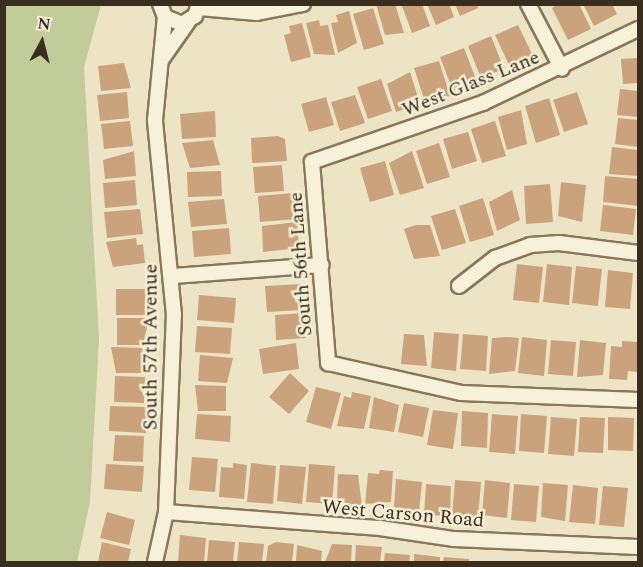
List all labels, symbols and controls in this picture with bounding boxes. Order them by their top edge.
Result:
text: N [36,11,52,37]
north arrow [12,12,72,72]
street label: West Glass Lane [399,45,543,123]
street label: South 56th Lane [284,191,318,337]
street label: South 57th Avenue [139,264,163,430]
street label: West Carson Road [321,495,485,533]

